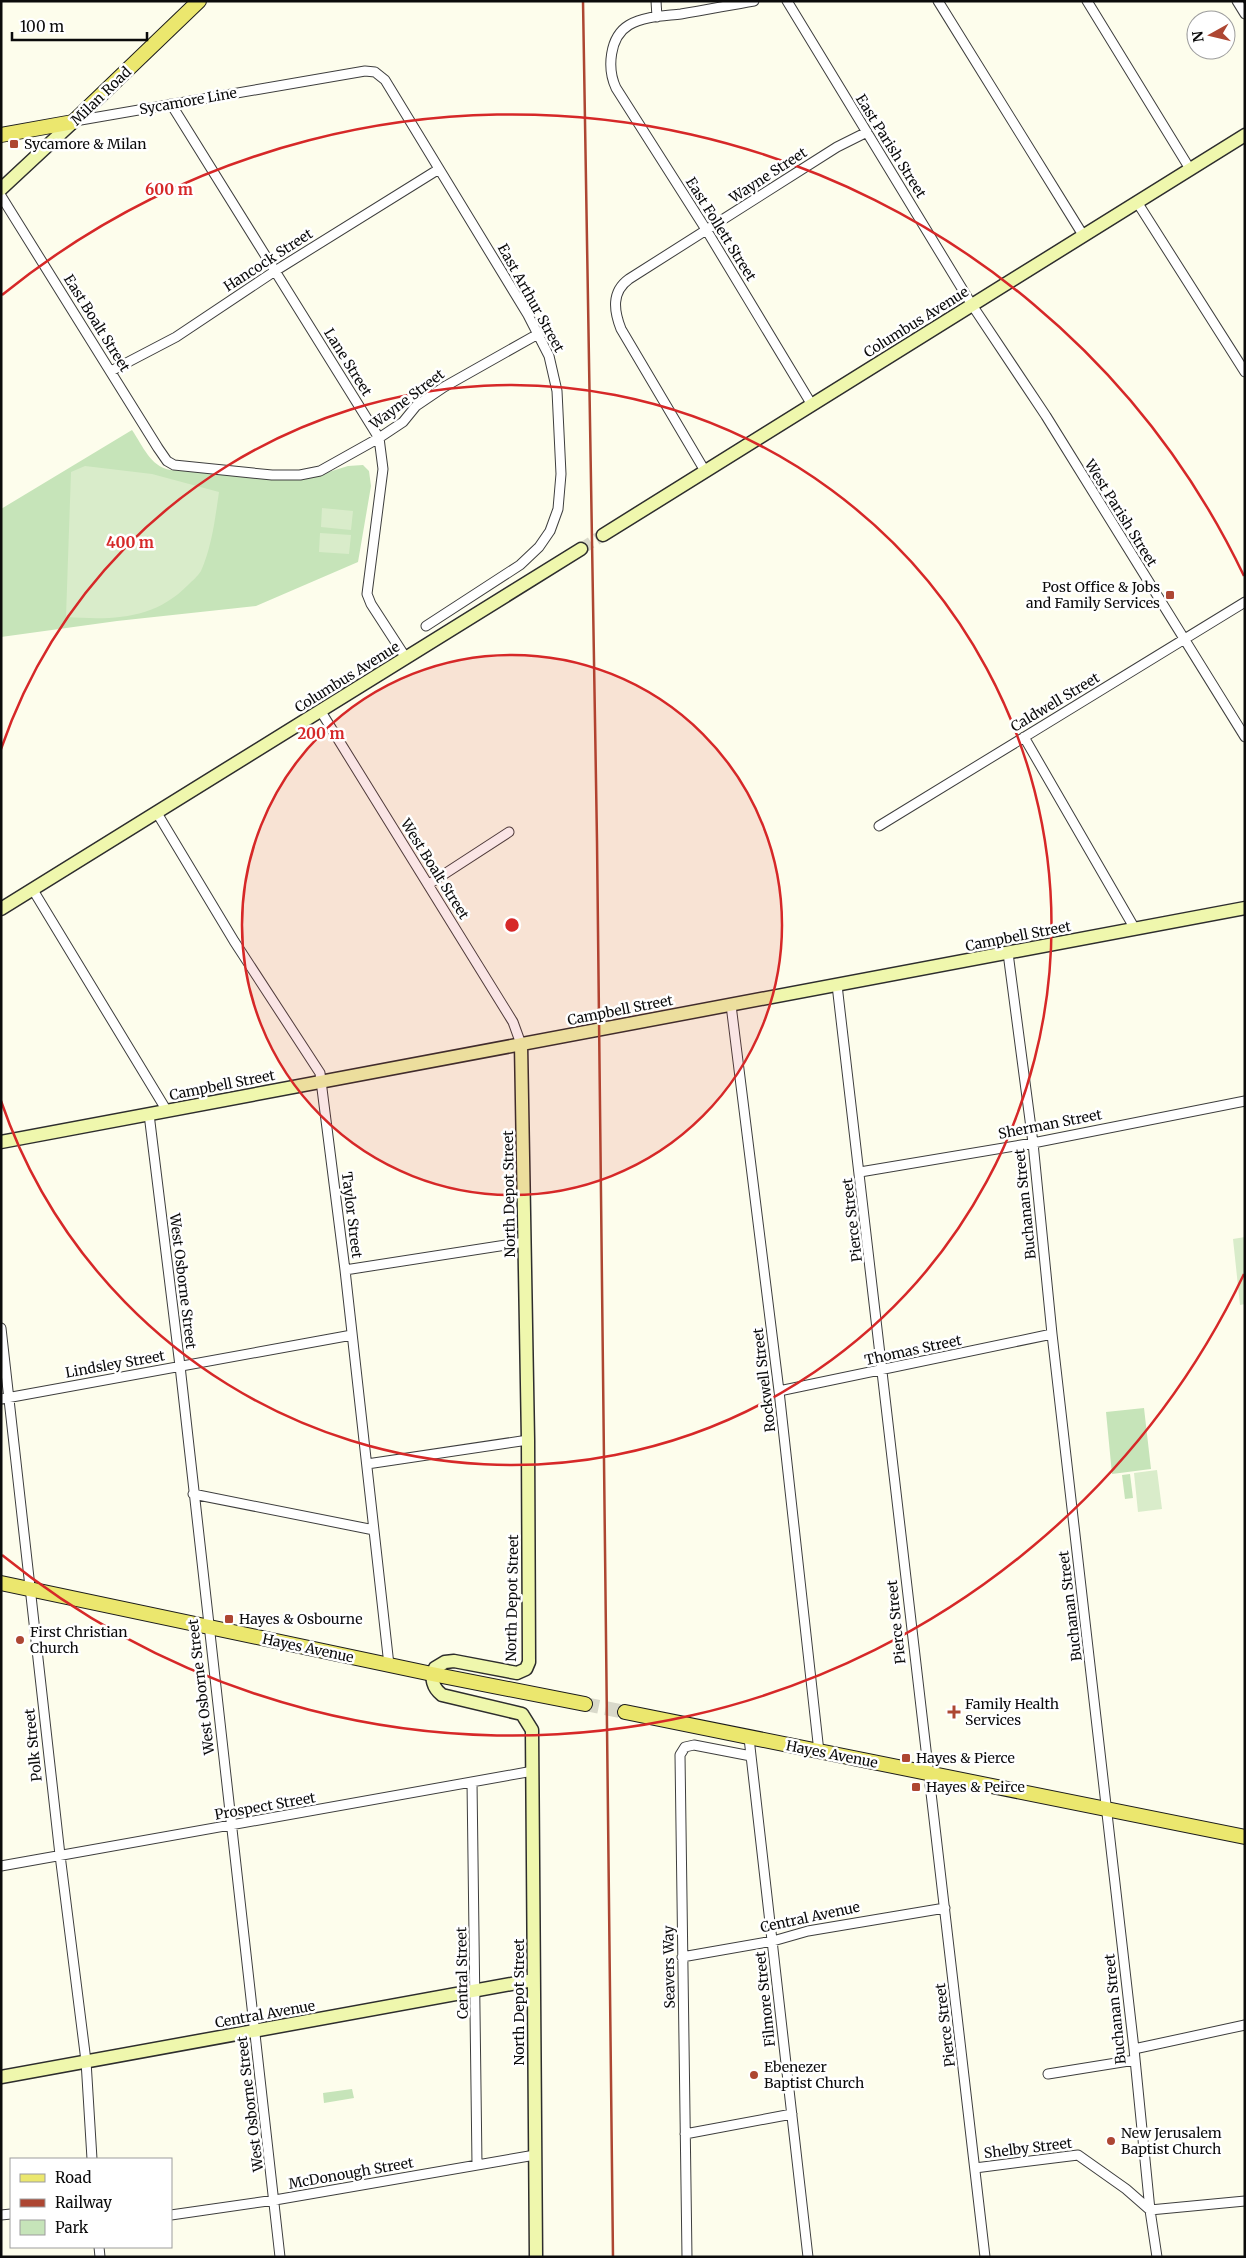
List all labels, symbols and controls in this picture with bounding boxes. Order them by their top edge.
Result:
scale bar [12,10,148,42]
north arrow [1186,10,1236,60]
text: 100 m [20,17,64,36]
text: N [1188,30,1208,44]
street label: Milan Road [67,62,135,129]
street label: Sycamore Line [138,84,238,118]
street label: East Parish Street [852,91,930,202]
place label: Sycamore & Milan [24,135,147,153]
marker: Sycamore & Milan [8,138,20,150]
street label: Wayne Street [725,143,811,207]
street label: East Follett Street [682,174,760,285]
text: 600 m [145,180,193,199]
street label: Hancock Street [220,224,316,295]
street label: East Arthur Street [494,241,569,356]
street label: East Boalt Street [60,271,134,375]
street label: Columbus Avenue [860,283,972,361]
street label: Lane Street [320,325,376,400]
street label: Wayne Street [365,365,448,434]
street label: West Parish Street [1080,455,1161,570]
text: 400 m [106,533,154,552]
place label: Post Office & Jobs and Family Services [1026,578,1160,612]
marker: Post Office & Jobs and Family Services [1164,589,1176,601]
street label: Columbus Avenue [291,638,403,716]
street label: Caldwell Street [1007,668,1103,736]
text: 200 m [297,724,345,743]
street label: West Boalt Street [396,815,473,923]
centre of rings [503,916,521,934]
street label: Campbell Street [964,917,1073,955]
street label: Campbell Street [566,991,675,1029]
street label: Campbell Street [168,1066,277,1104]
street label: Sherman Street [997,1105,1104,1143]
street label: North Depot Street [499,1130,519,1258]
street label: Buchanan Street [1010,1147,1040,1260]
street label: Taylor Street [338,1171,366,1260]
street label: Pierce Street [838,1177,866,1263]
street label: West Osborne Street [166,1211,200,1350]
street label: Rockwell Street [749,1326,779,1433]
street label: Thomas Street [863,1331,964,1369]
street label: Lindsley Street [64,1346,167,1382]
street label: North Depot Street [502,1534,522,1662]
street label: Buchanan Street [1054,1549,1086,1662]
street label: Pierce Street [883,1579,909,1665]
place label: Hayes & Osbourne [239,1610,362,1628]
marker: Hayes & Osbourne [223,1613,235,1625]
street label: West Osborne Street [184,1618,218,1757]
place label: First Christian Church [30,1623,128,1657]
street label: Hayes Avenue [261,1630,355,1666]
marker: First Christian Church [14,1634,26,1646]
place label: Family Health Services [965,1695,1059,1729]
marker: Family Health Services [947,1705,961,1719]
street label: Polk Street [20,1707,46,1782]
street label: Hayes Avenue [785,1736,879,1772]
place label: Hayes & Pierce [916,1749,1015,1767]
marker: Hayes & Pierce [900,1752,912,1764]
place label: Hayes & Peirce [926,1778,1025,1796]
marker: Hayes & Peirce [910,1781,922,1793]
street label: Prospect Street [213,1788,317,1824]
street label: Central Avenue [759,1898,861,1936]
street label: Seavers Way [659,1924,679,2009]
street label: Central Street [452,1926,472,2019]
street label: North Depot Street [510,1938,528,2066]
street label: Filmore Street [751,1950,779,2048]
street label: Buchanan Street [1100,1952,1130,2065]
street label: Pierce Street [931,1982,959,2068]
street label: Central Avenue [214,1996,316,2032]
street label: West Osborne Street [233,2035,267,2174]
place label: Ebenezer Baptist Church [764,2058,864,2092]
marker: Ebenezer Baptist Church [748,2069,760,2081]
place label: New Jerusalem Baptist Church [1121,2124,1222,2158]
street label: Shelby Street [983,2134,1074,2162]
marker: New Jerusalem Baptist Church [1105,2135,1117,2147]
street label: McDonough Street [287,2153,415,2193]
legend [10,2158,172,2248]
text: Road [55,2168,91,2187]
text: Railway [55,2193,112,2212]
text: Park [55,2218,89,2237]

